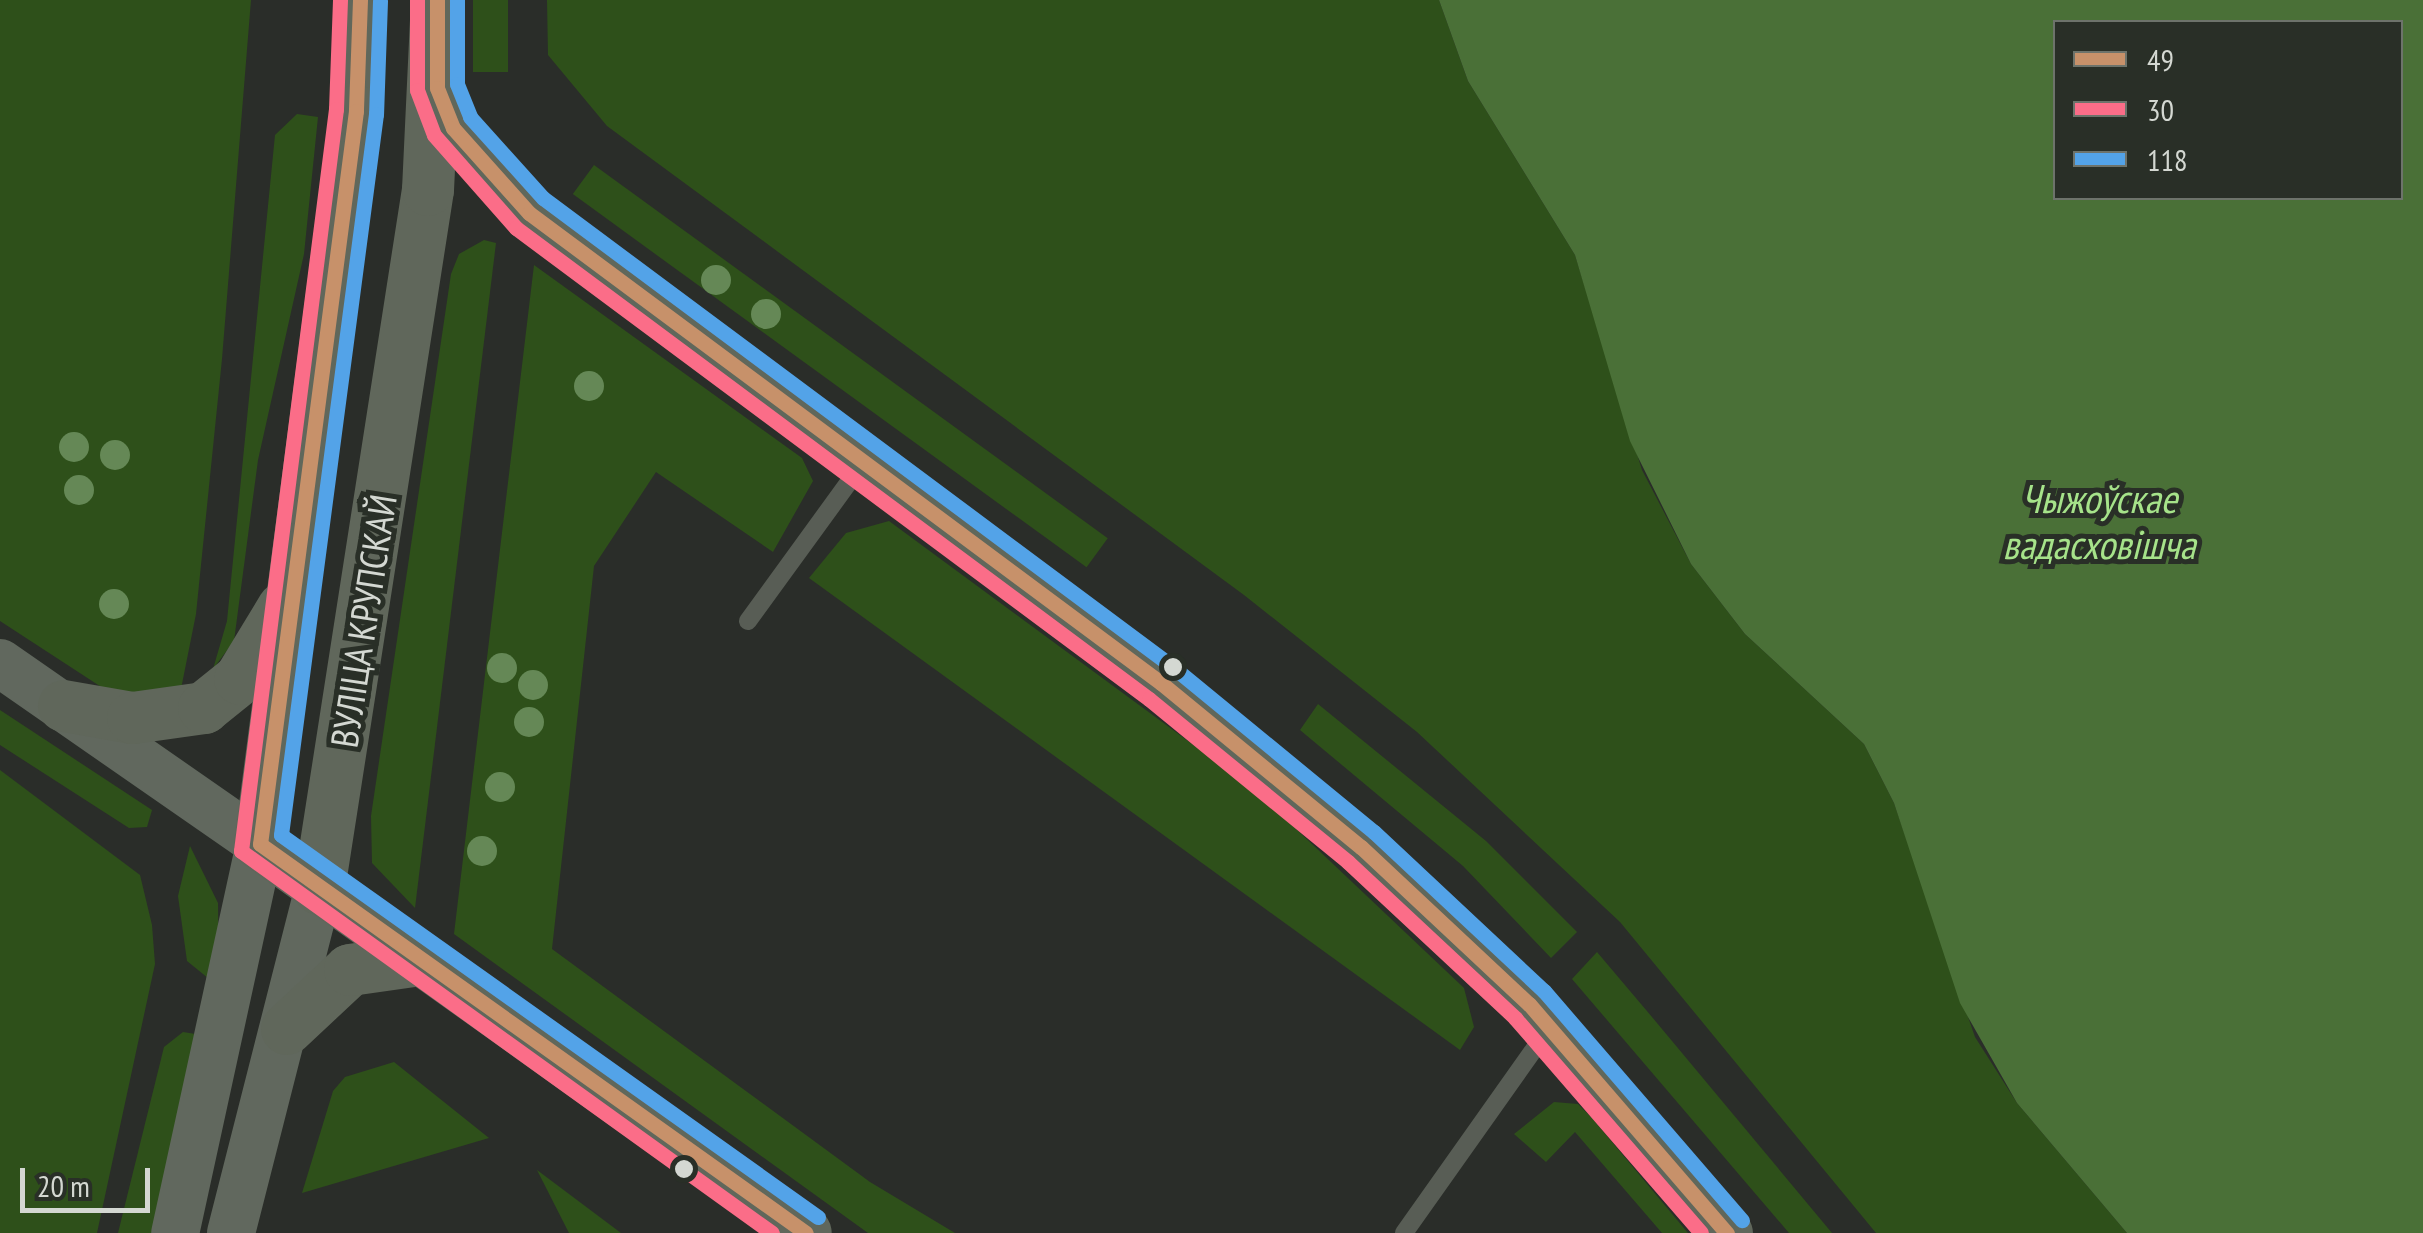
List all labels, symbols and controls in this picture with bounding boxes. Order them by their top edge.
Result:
legend [2053,20,2403,200]
text: 49 [2147,40,2174,79]
text: 30 [2147,90,2174,129]
text: 118 [2147,140,2188,179]
water label: Чыжоўскае вадасховішча [2003,474,2195,568]
street label: ВУЛІЦА КРУПСКАЙ [320,491,406,751]
unlabelled marker [1163,657,1183,677]
scale bar [25,1148,155,1210]
unlabelled marker [674,1159,694,1179]
text: 20 m [37,1166,90,1205]

